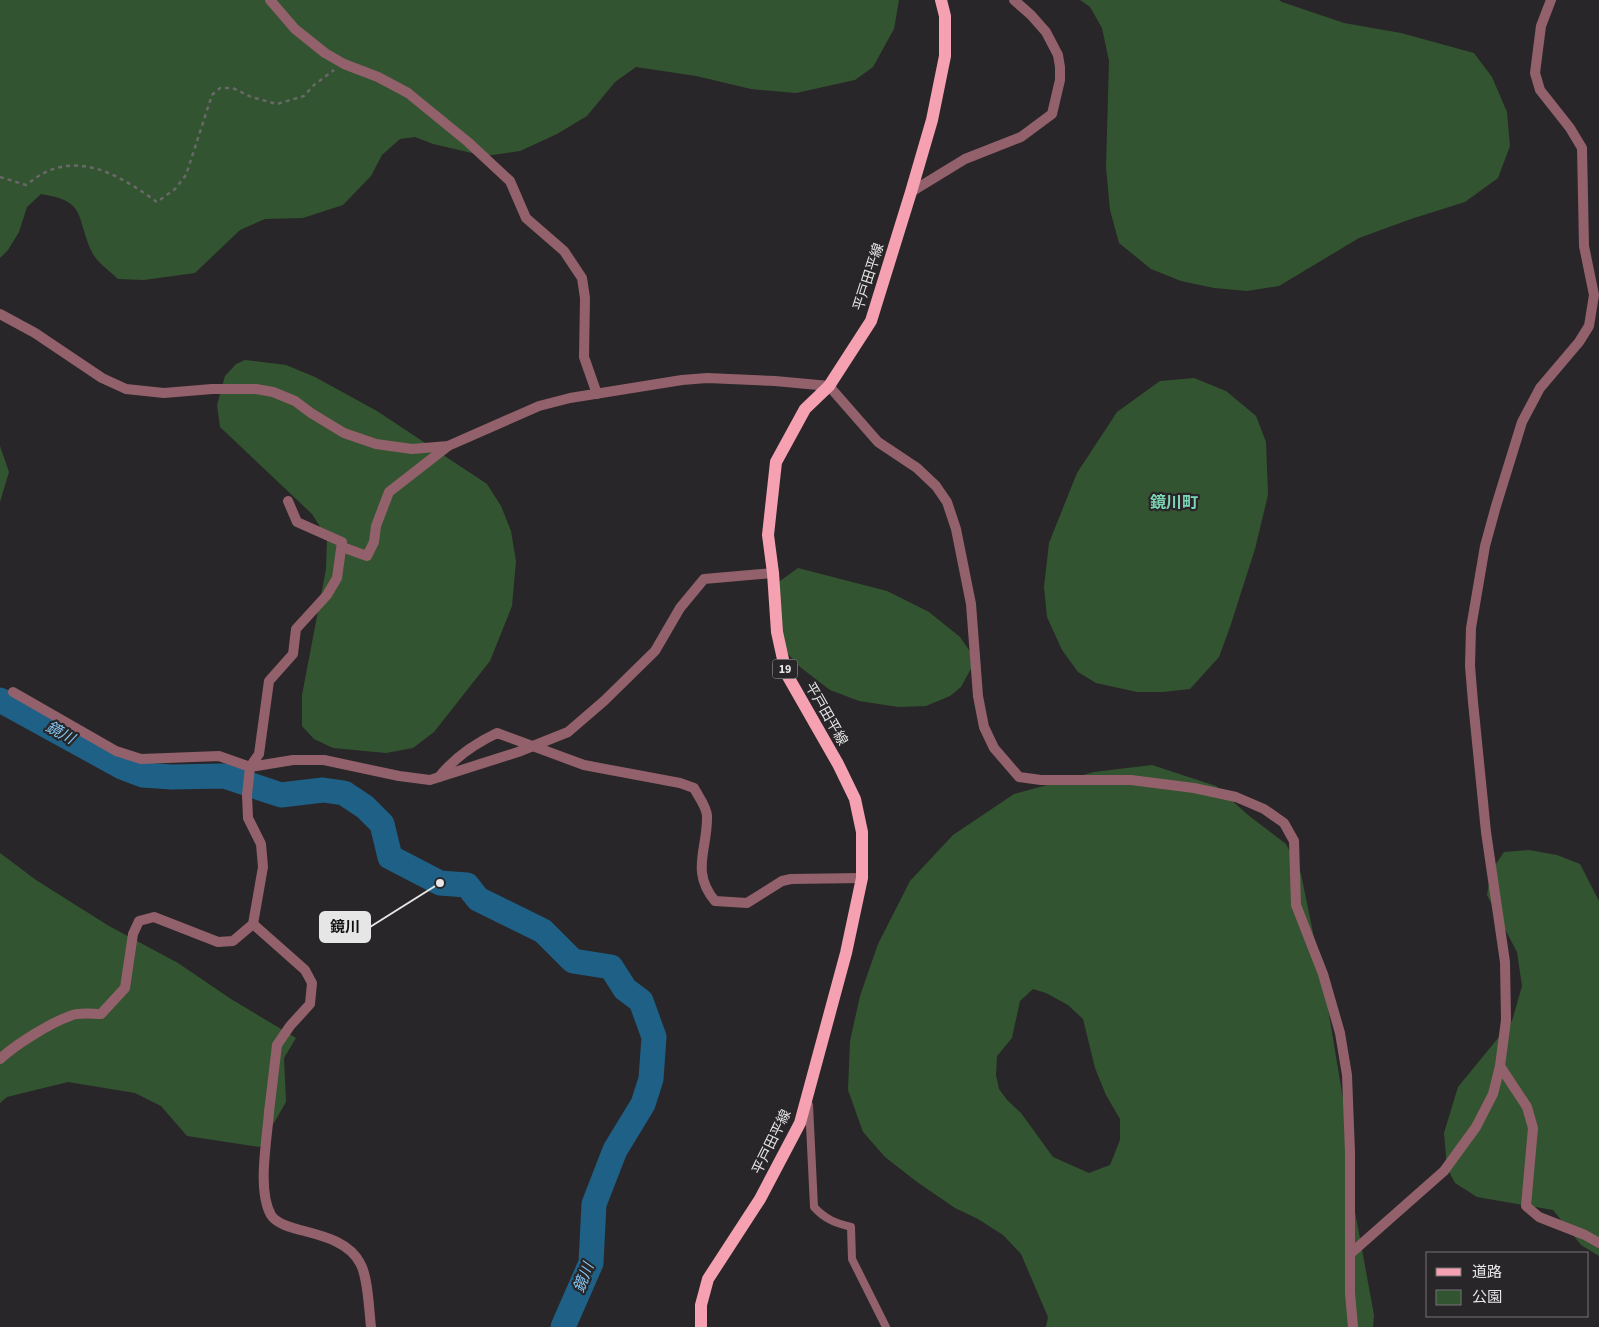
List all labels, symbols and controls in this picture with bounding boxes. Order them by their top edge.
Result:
street label: 平戸田平線 [849,241,889,313]
district label: 鏡川町 [1150,492,1198,514]
road number: 19 [772,660,798,679]
street label: 平戸田平線 [800,679,852,749]
water label: 鏡川 [42,717,80,750]
callout: 鏡川 [320,912,370,942]
text: 鏡川 [330,917,360,938]
street label: 平戸田平線 [748,1106,796,1178]
legend [1426,1252,1589,1317]
water label: 鏡川 [569,1258,600,1296]
text: 道路 [1472,1262,1502,1283]
text: 公園 [1472,1287,1502,1308]

